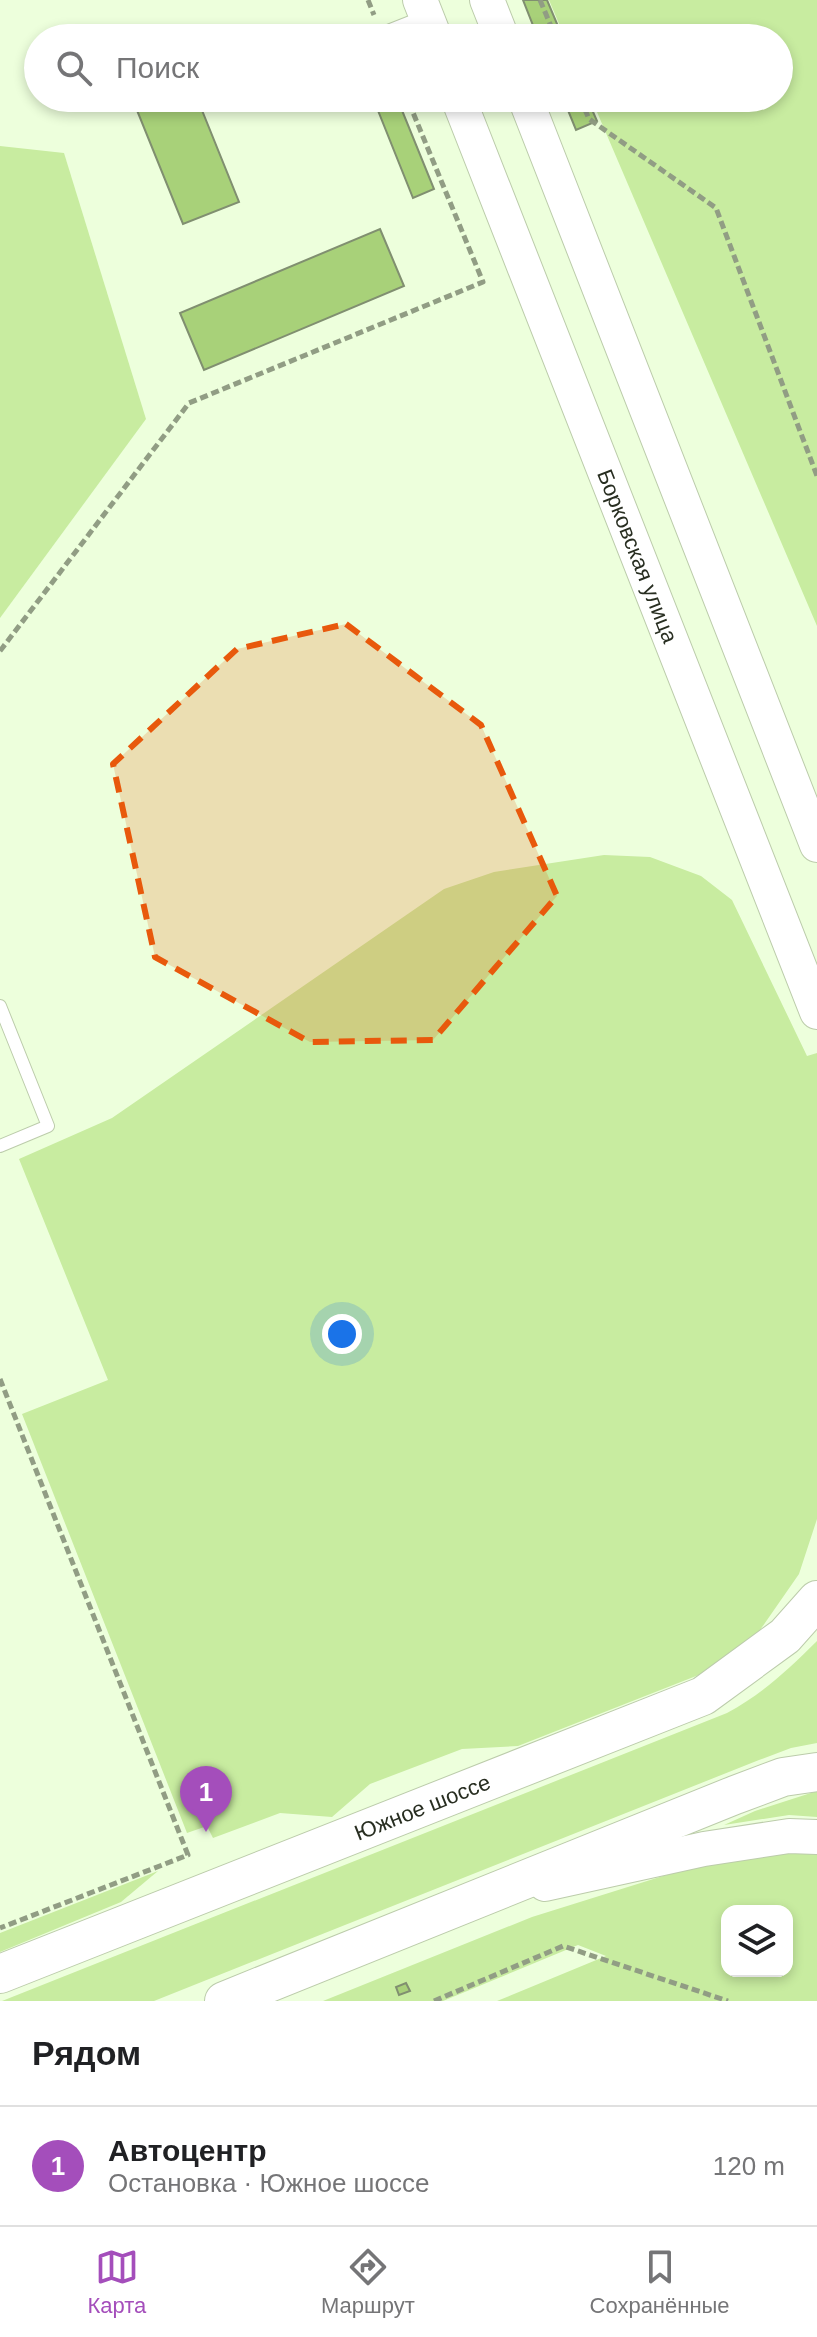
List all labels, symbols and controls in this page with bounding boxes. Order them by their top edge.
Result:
search box [24,24,793,112]
icon: search [52,46,96,90]
text: Поиск [116,51,199,84]
street label: Борковская улица [593,466,683,647]
your location [322,1314,362,1354]
pin: 1 [180,1766,232,1832]
street label: Южное шоссе [351,1769,494,1845]
map controls [721,1905,793,1977]
button: layers [721,1905,793,1977]
text: Рядом [32,2034,141,2072]
text: Автоцентр [108,2134,267,2167]
text: 1 [51,2151,65,2181]
text: 120 m [713,2151,785,2181]
text: Остановка · Южное шоссе [108,2168,429,2198]
tab: Карта [87,2245,146,2319]
tab: Маршрут [321,2245,415,2319]
tab: Сохранённые [590,2245,730,2319]

